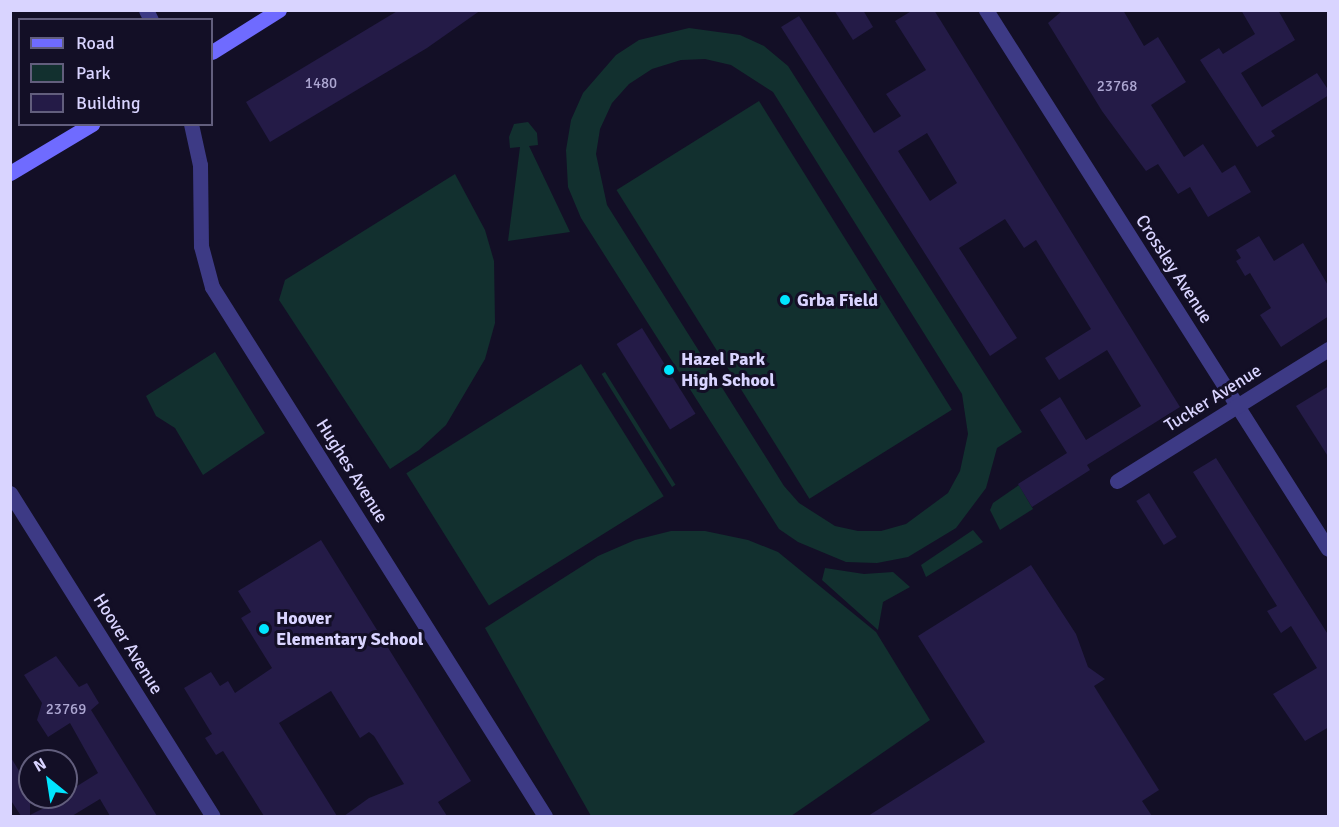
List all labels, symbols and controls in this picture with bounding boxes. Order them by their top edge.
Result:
legend [18,18,213,126]
text: Road [76,32,115,54]
text: Park [76,62,111,84]
house number: 1480 [305,75,337,93]
house number: 23768 [1097,78,1137,96]
text: Building [76,92,140,114]
street label: Crossley Avenue [1131,211,1217,327]
place label: Grba Field [797,289,878,311]
marker: Grba Field [778,293,792,307]
place label: Hazel Park High School [681,349,775,392]
street label: Tucker Avenue [1161,360,1265,436]
marker: Hazel Park High School [662,363,676,377]
street label: Hughes Avenue [311,415,393,527]
street label: Hoover Avenue [88,590,168,698]
place label: Hoover Elementary School [276,608,423,650]
marker: Hoover Elementary School [257,622,271,636]
house number: 23769 [46,701,86,719]
north arrow [18,749,78,809]
text: N [30,754,50,777]

